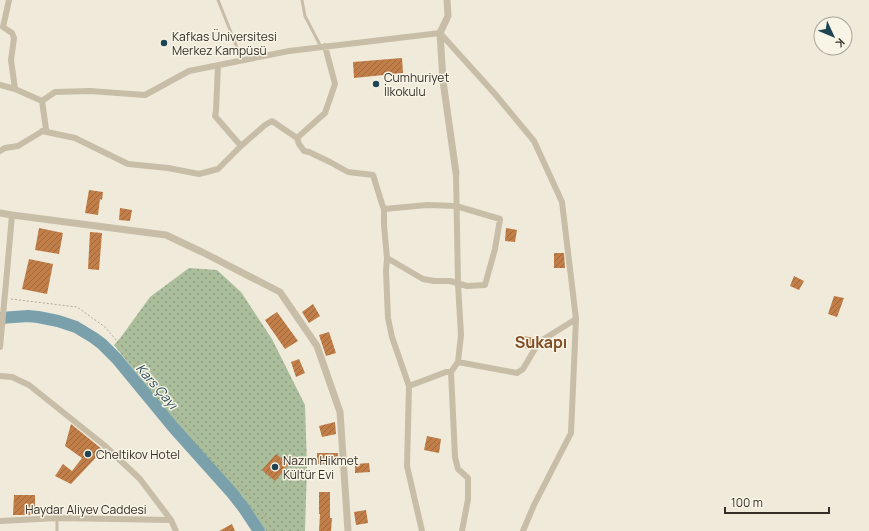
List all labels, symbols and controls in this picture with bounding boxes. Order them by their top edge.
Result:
north arrow [813,16,853,56]
place label: Kafkas Üniversitesi Merkez Kampüsü [172,28,277,59]
text: K [832,36,848,52]
marker: Kafkas Üniversitesi Merkez Kampüsü [159,38,169,48]
place label: Cumhuriyet İlkokulu [384,69,449,100]
marker: Cumhuriyet İlkokulu [371,79,381,89]
district label: Sukapı [515,331,567,353]
water label: Kars Çayı [132,359,182,413]
place label: Cheltikov Hotel [96,446,180,463]
marker: Cheltikov Hotel [83,449,93,459]
place label: Nazım Hikmet Kültür Evi [283,452,359,483]
marker: Nazım Hikmet Kültür Evi [270,462,280,472]
scale bar [725,489,829,515]
text: 100 m [731,494,763,511]
street label: Haydar Aliyev Caddesi [25,501,147,518]

